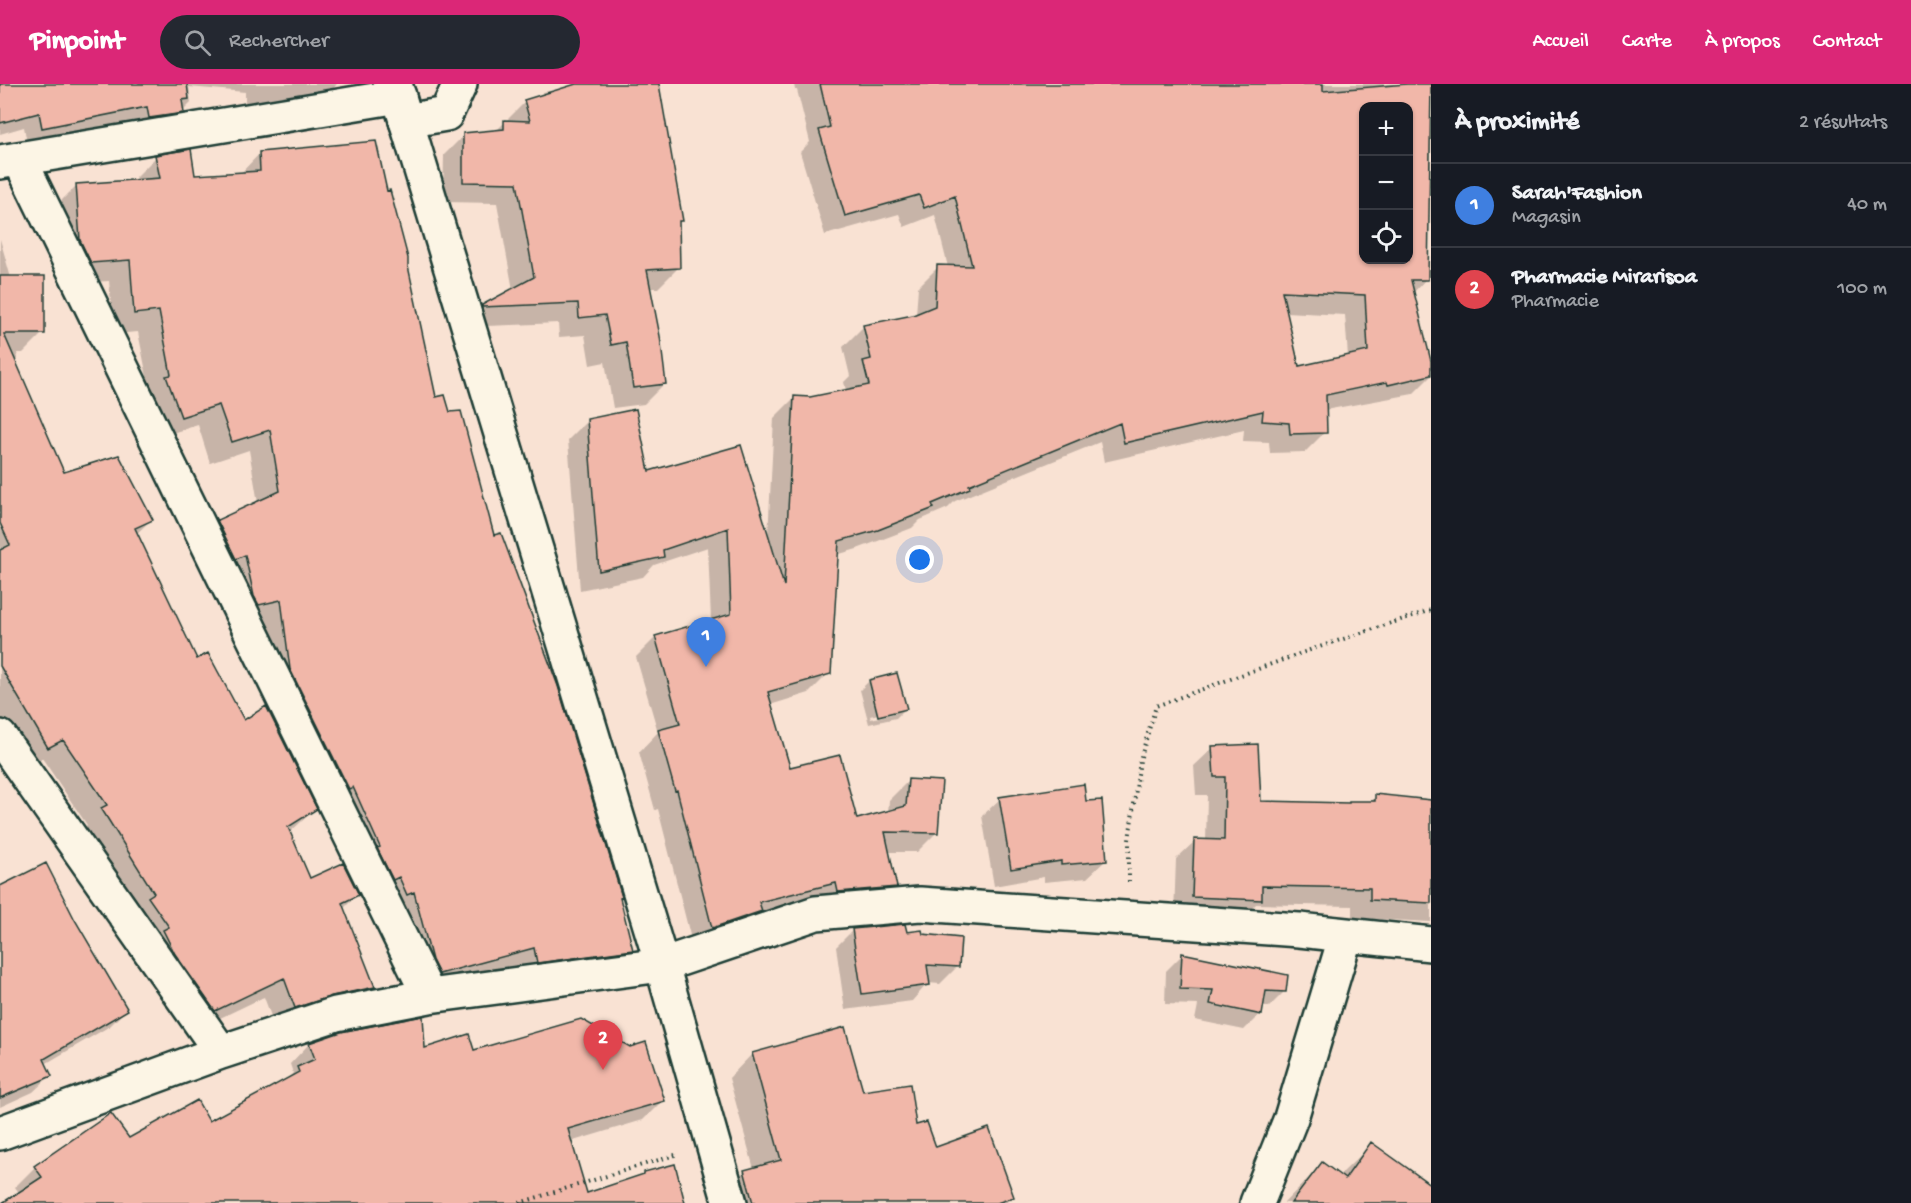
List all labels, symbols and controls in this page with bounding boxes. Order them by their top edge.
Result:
search box [160,15,580,69]
text: Pinpoint [30,26,124,59]
icon: search [181,26,214,59]
text: Rechercher [229,29,329,55]
text: Accueil [1532,30,1589,55]
text: Carte [1622,30,1672,55]
text: À propos [1705,30,1780,55]
text: Contact [1813,30,1881,55]
map controls [1359,102,1413,264]
button: + [1359,102,1413,156]
text: À proximité [1455,108,1579,139]
text: 2 résultats [1799,112,1887,135]
button: − [1359,156,1413,210]
text: Sarah'Fashion [1512,181,1642,207]
text: 1 [1470,194,1479,217]
text: 40 m [1847,194,1887,217]
text: Magasin [1512,207,1581,230]
button: locate [1359,210,1413,264]
text: Pharmacie Mirarisoa [1512,265,1697,291]
text: 2 [1470,278,1479,301]
text: 100 m [1837,278,1887,301]
text: Pharmacie [1512,291,1599,314]
your location [905,545,934,574]
pin: 1 [686,618,726,667]
pin: 2 [584,1020,622,1070]

